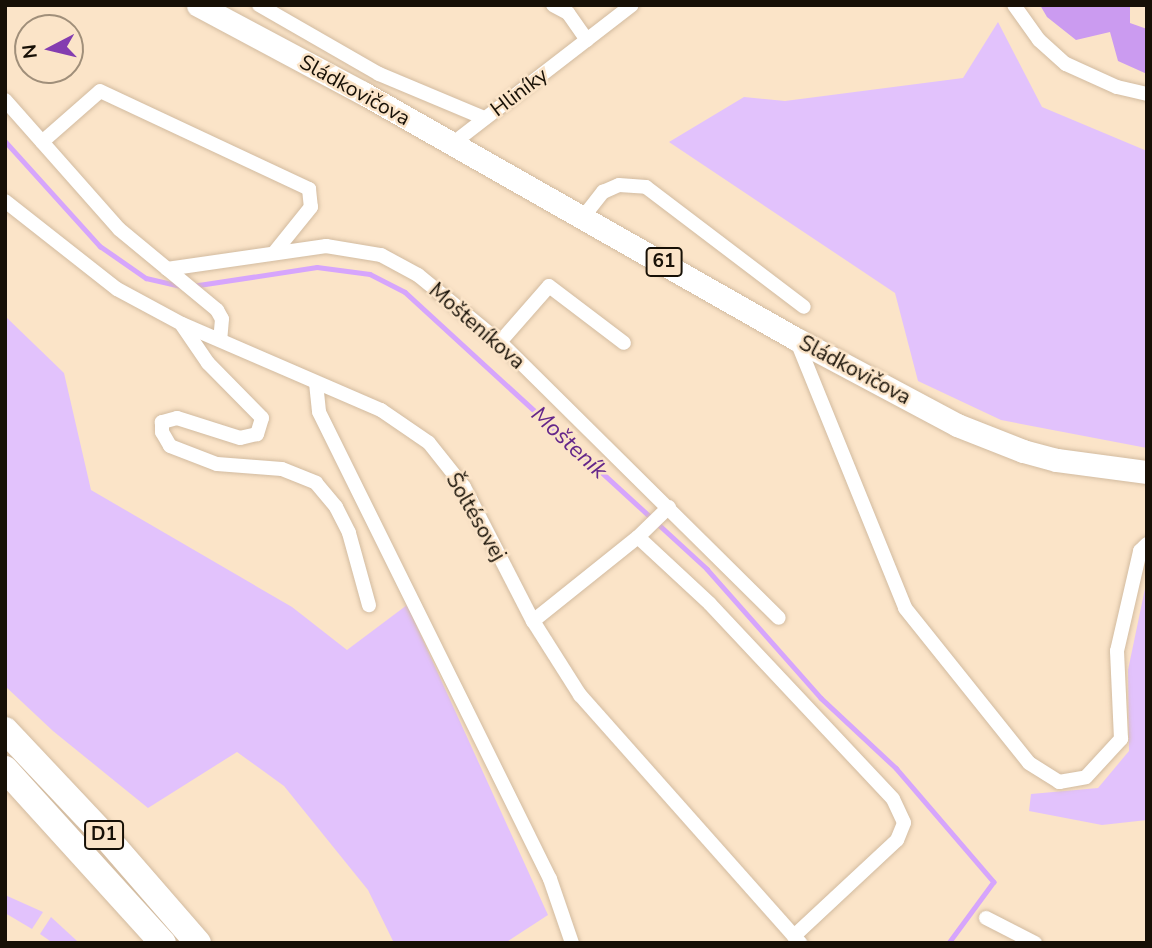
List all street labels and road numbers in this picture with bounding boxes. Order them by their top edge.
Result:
street label: Sládkovičova [295,49,415,131]
street label: Hliníky [485,62,553,122]
road number: 61 [645,246,683,278]
street label: Mošteníkova [424,278,530,374]
street label: Sládkovičova [795,330,915,410]
street label: Šoltésovej [441,469,511,565]
road number: D1 [83,820,125,850]

